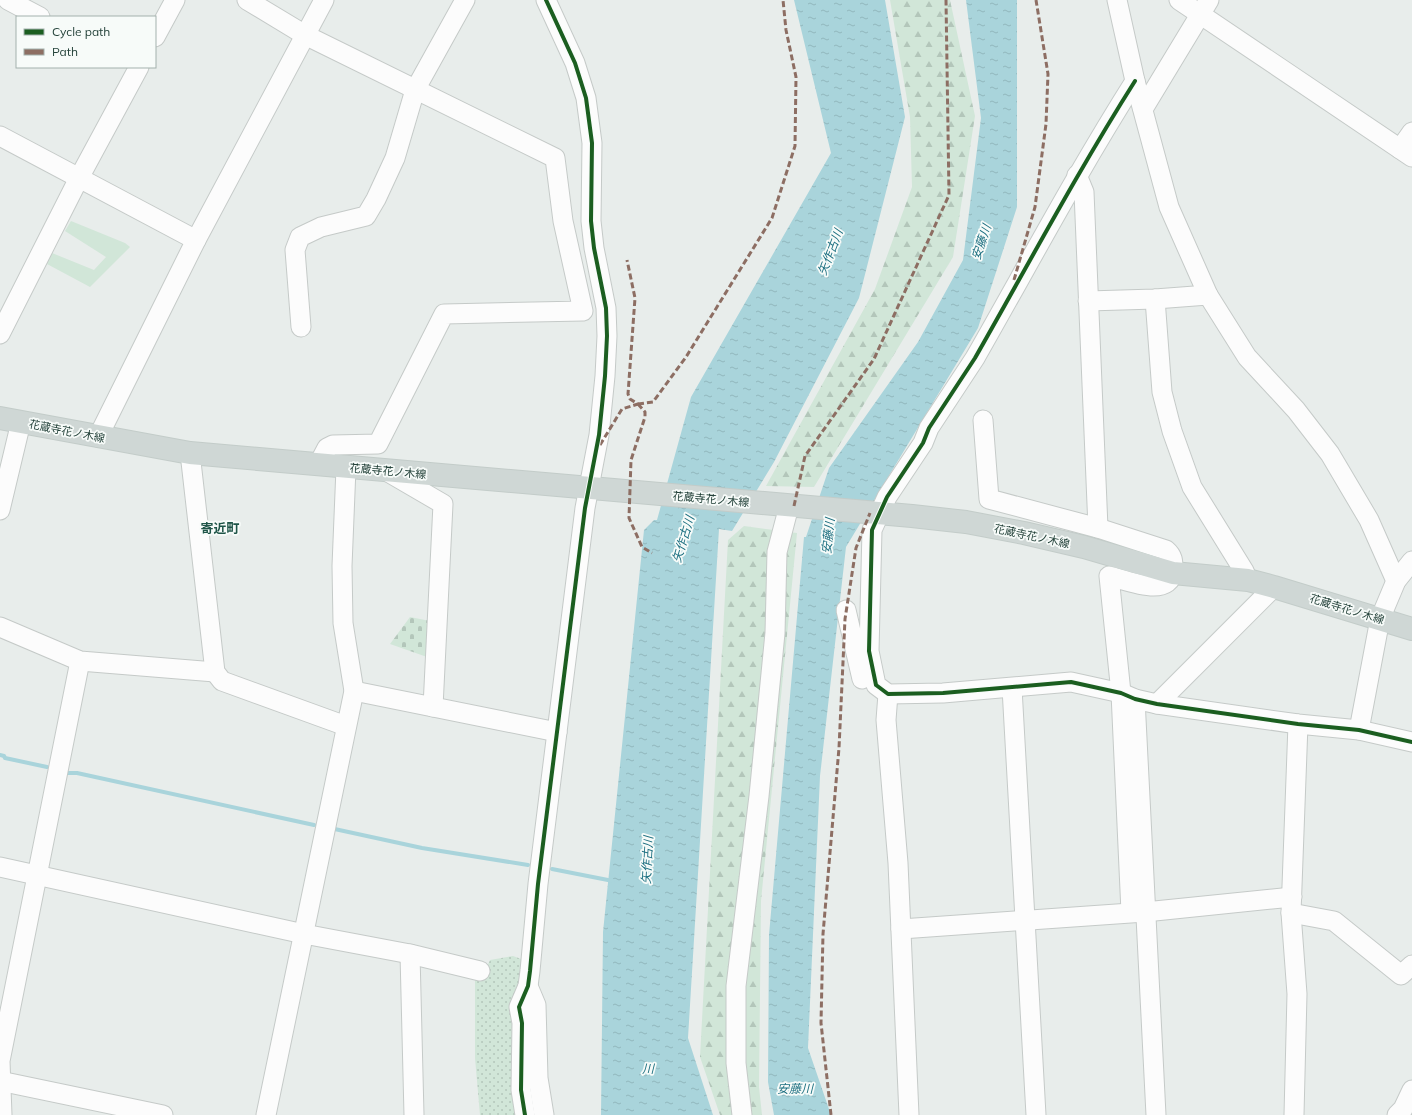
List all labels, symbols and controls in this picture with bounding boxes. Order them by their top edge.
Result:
legend [16,16,156,68]
text: Cycle path [52,24,110,39]
text: Path [52,44,78,59]
water label: 安藤川 [968,221,995,261]
water label: 矢作古川 [814,225,846,277]
street label: 花蔵寺花ノ木線 [28,417,106,445]
street label: 花蔵寺花ノ木線 [349,461,427,481]
street label: 花蔵寺花ノ木線 [672,489,750,509]
water label: 矢作古川 [669,512,698,564]
water label: 安藤川 [819,515,838,555]
district label: 寄近町 [200,520,240,536]
street label: 花蔵寺花ノ木線 [993,521,1071,551]
street label: 花蔵寺花ノ木線 [1308,591,1386,627]
water label: 矢作古川 [638,834,656,884]
water label: 川 [642,1061,656,1076]
water label: 安藤川 [777,1081,815,1096]

